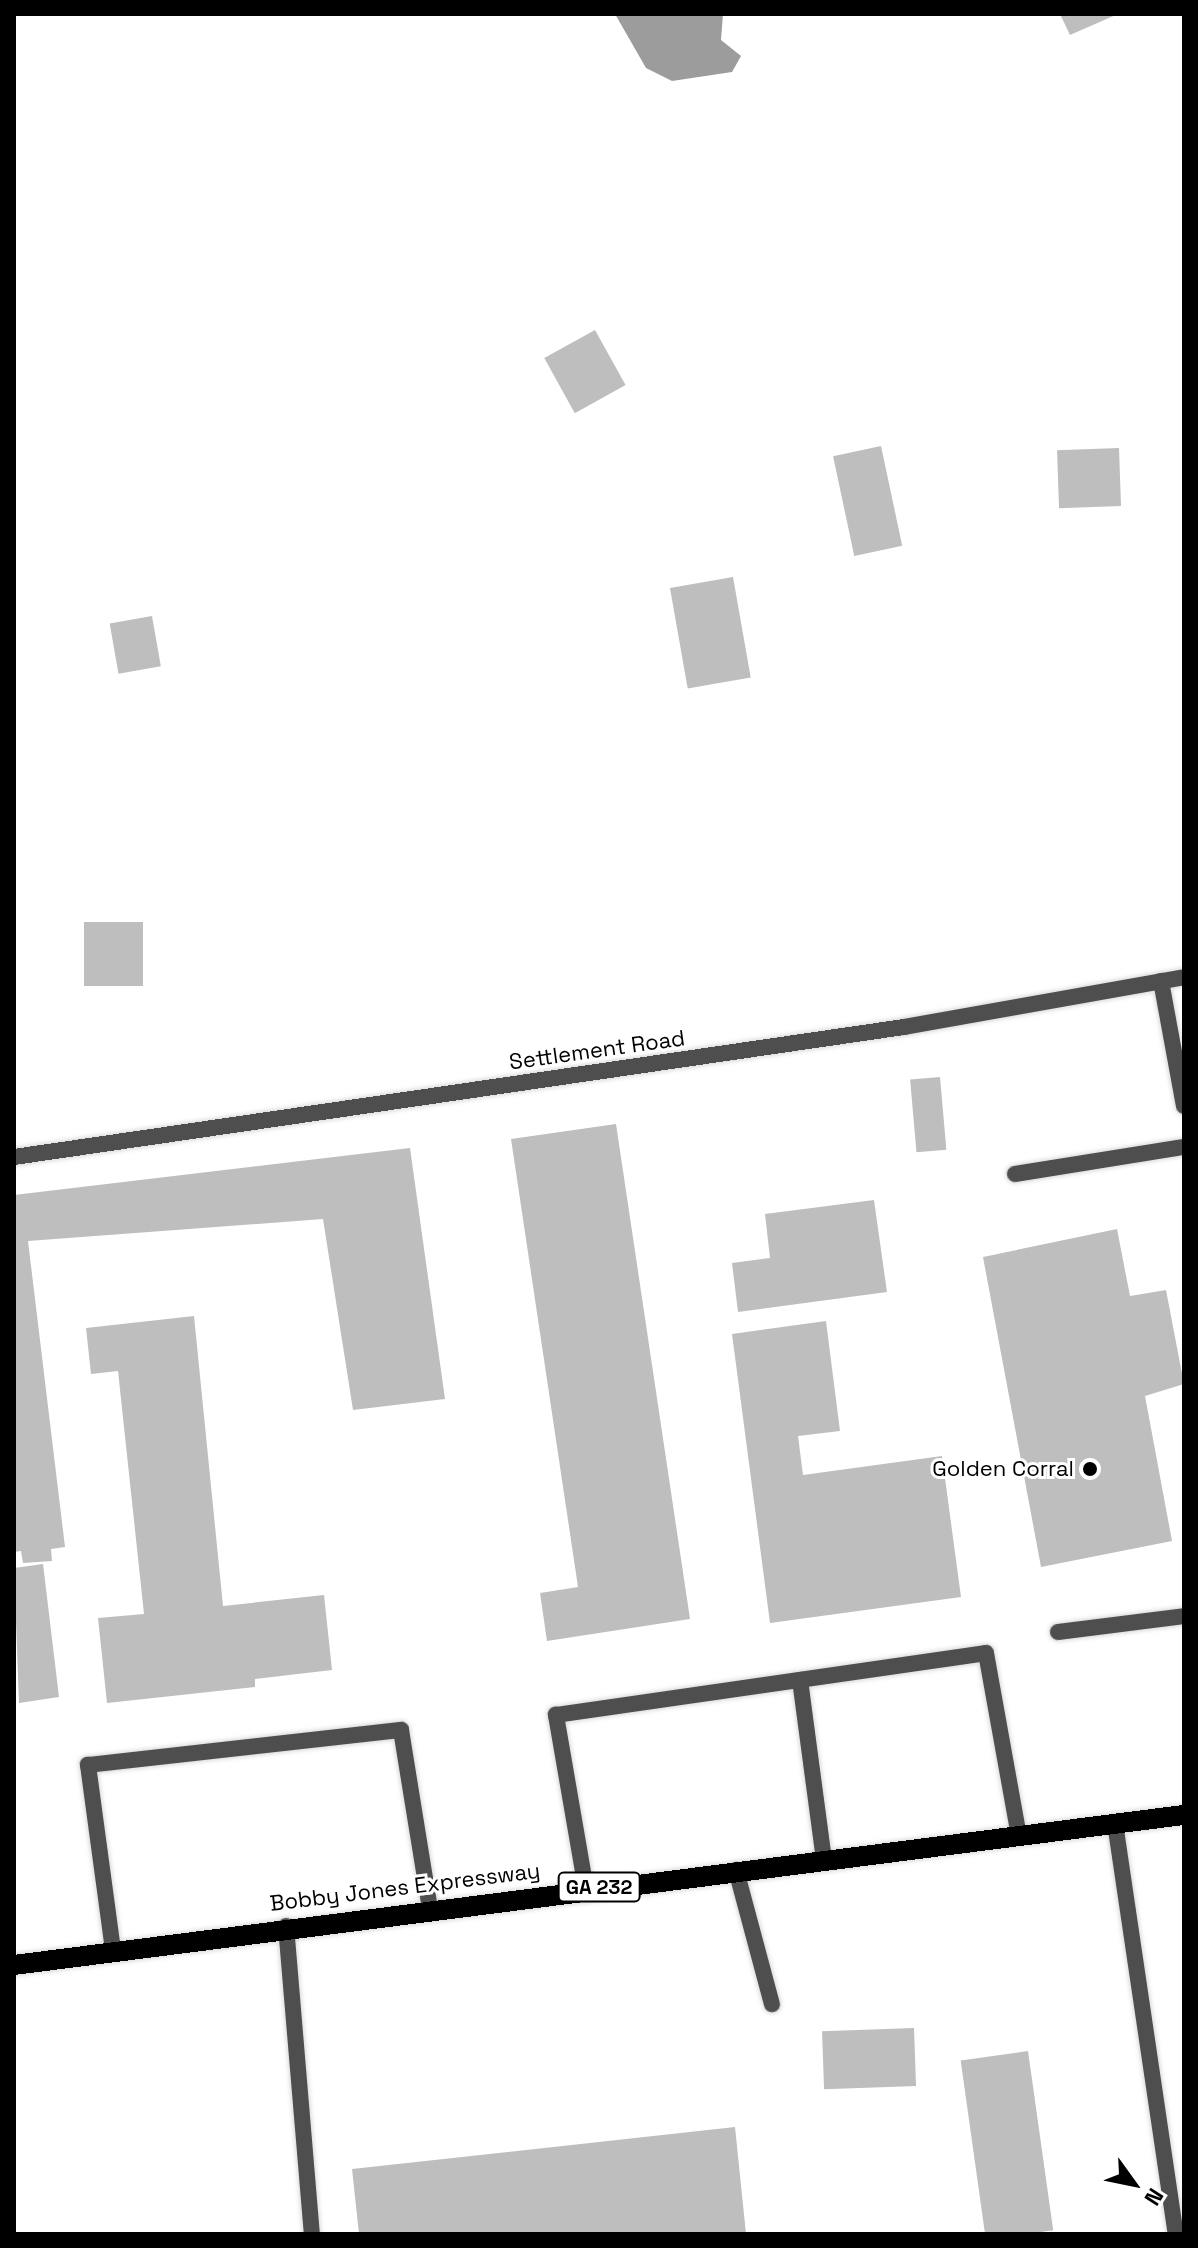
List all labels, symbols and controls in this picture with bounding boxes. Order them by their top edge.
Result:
street label: Settlement Road [508,1025,686,1075]
place label: Golden Corral [932,1456,1074,1482]
marker: Golden Corral [1081,1460,1099,1478]
street label: Bobby Jones Expressway [268,1857,542,1917]
road number: GA 232 [557,1871,641,1903]
north arrow [1094,2144,1174,2224]
text: N [1138,2183,1170,2211]

